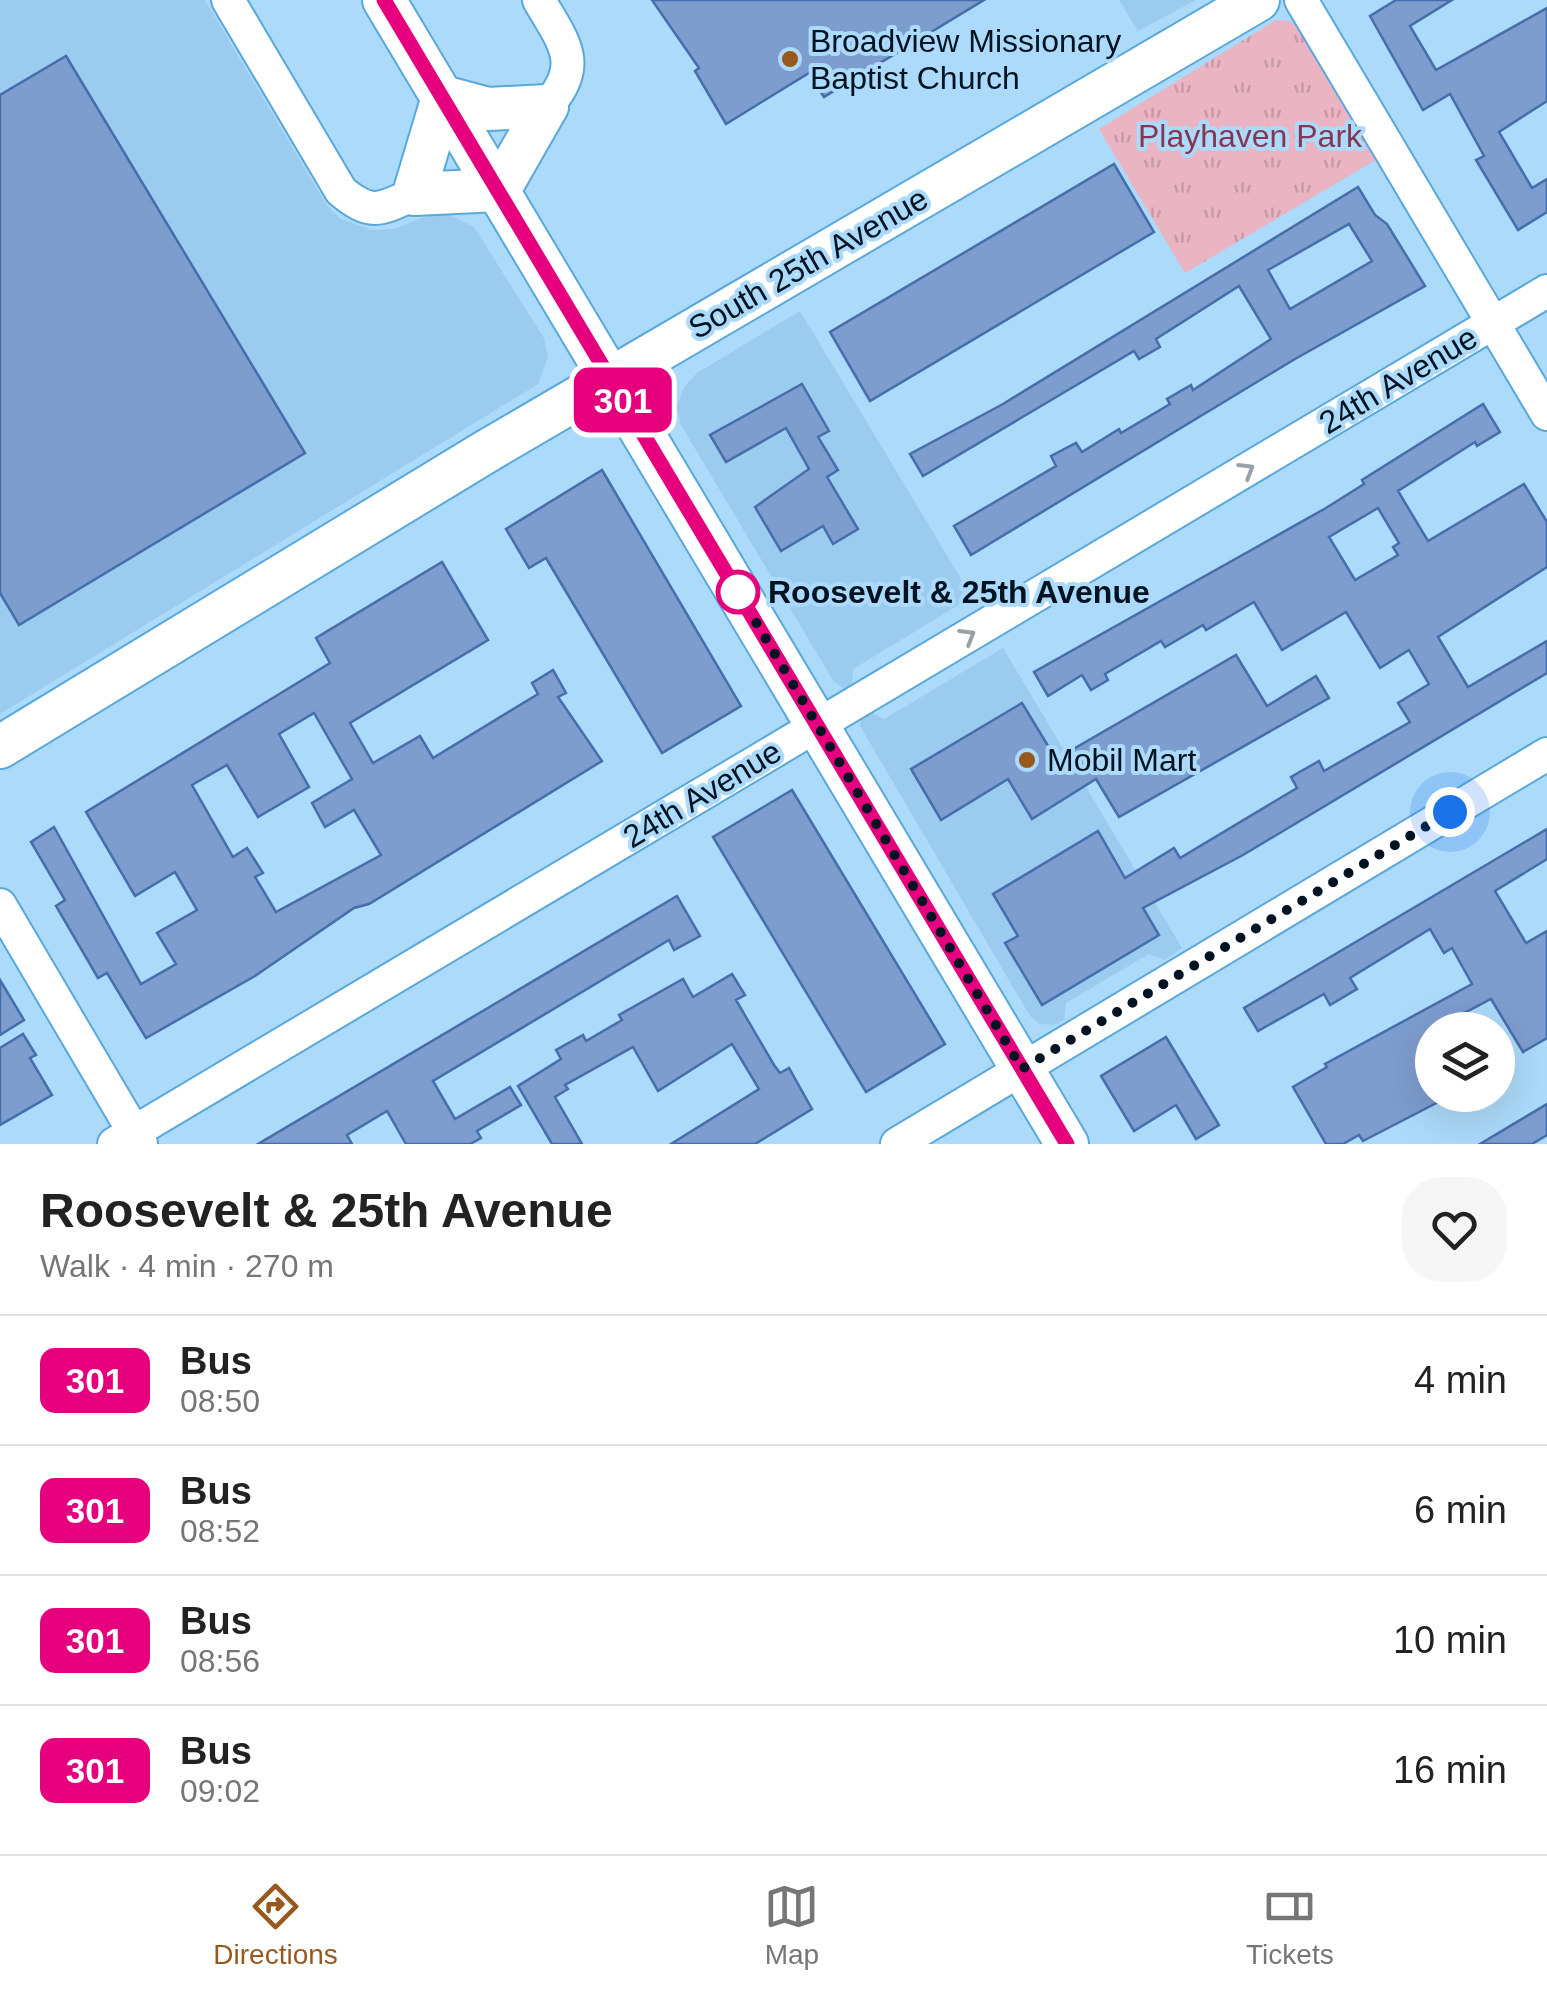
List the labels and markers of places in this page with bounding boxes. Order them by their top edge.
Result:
place label: Broadview Missionary Baptist Church [810,23,1121,96]
marker: Broadview Missionary Baptist Church [779,48,801,70]
marker: Roosevelt & 25th Avenue [717,571,759,613]
place label: Roosevelt & 25th Avenue [768,574,1150,610]
place label: Mobil Mart [1047,742,1196,778]
marker: Mobil Mart [1016,749,1038,771]

